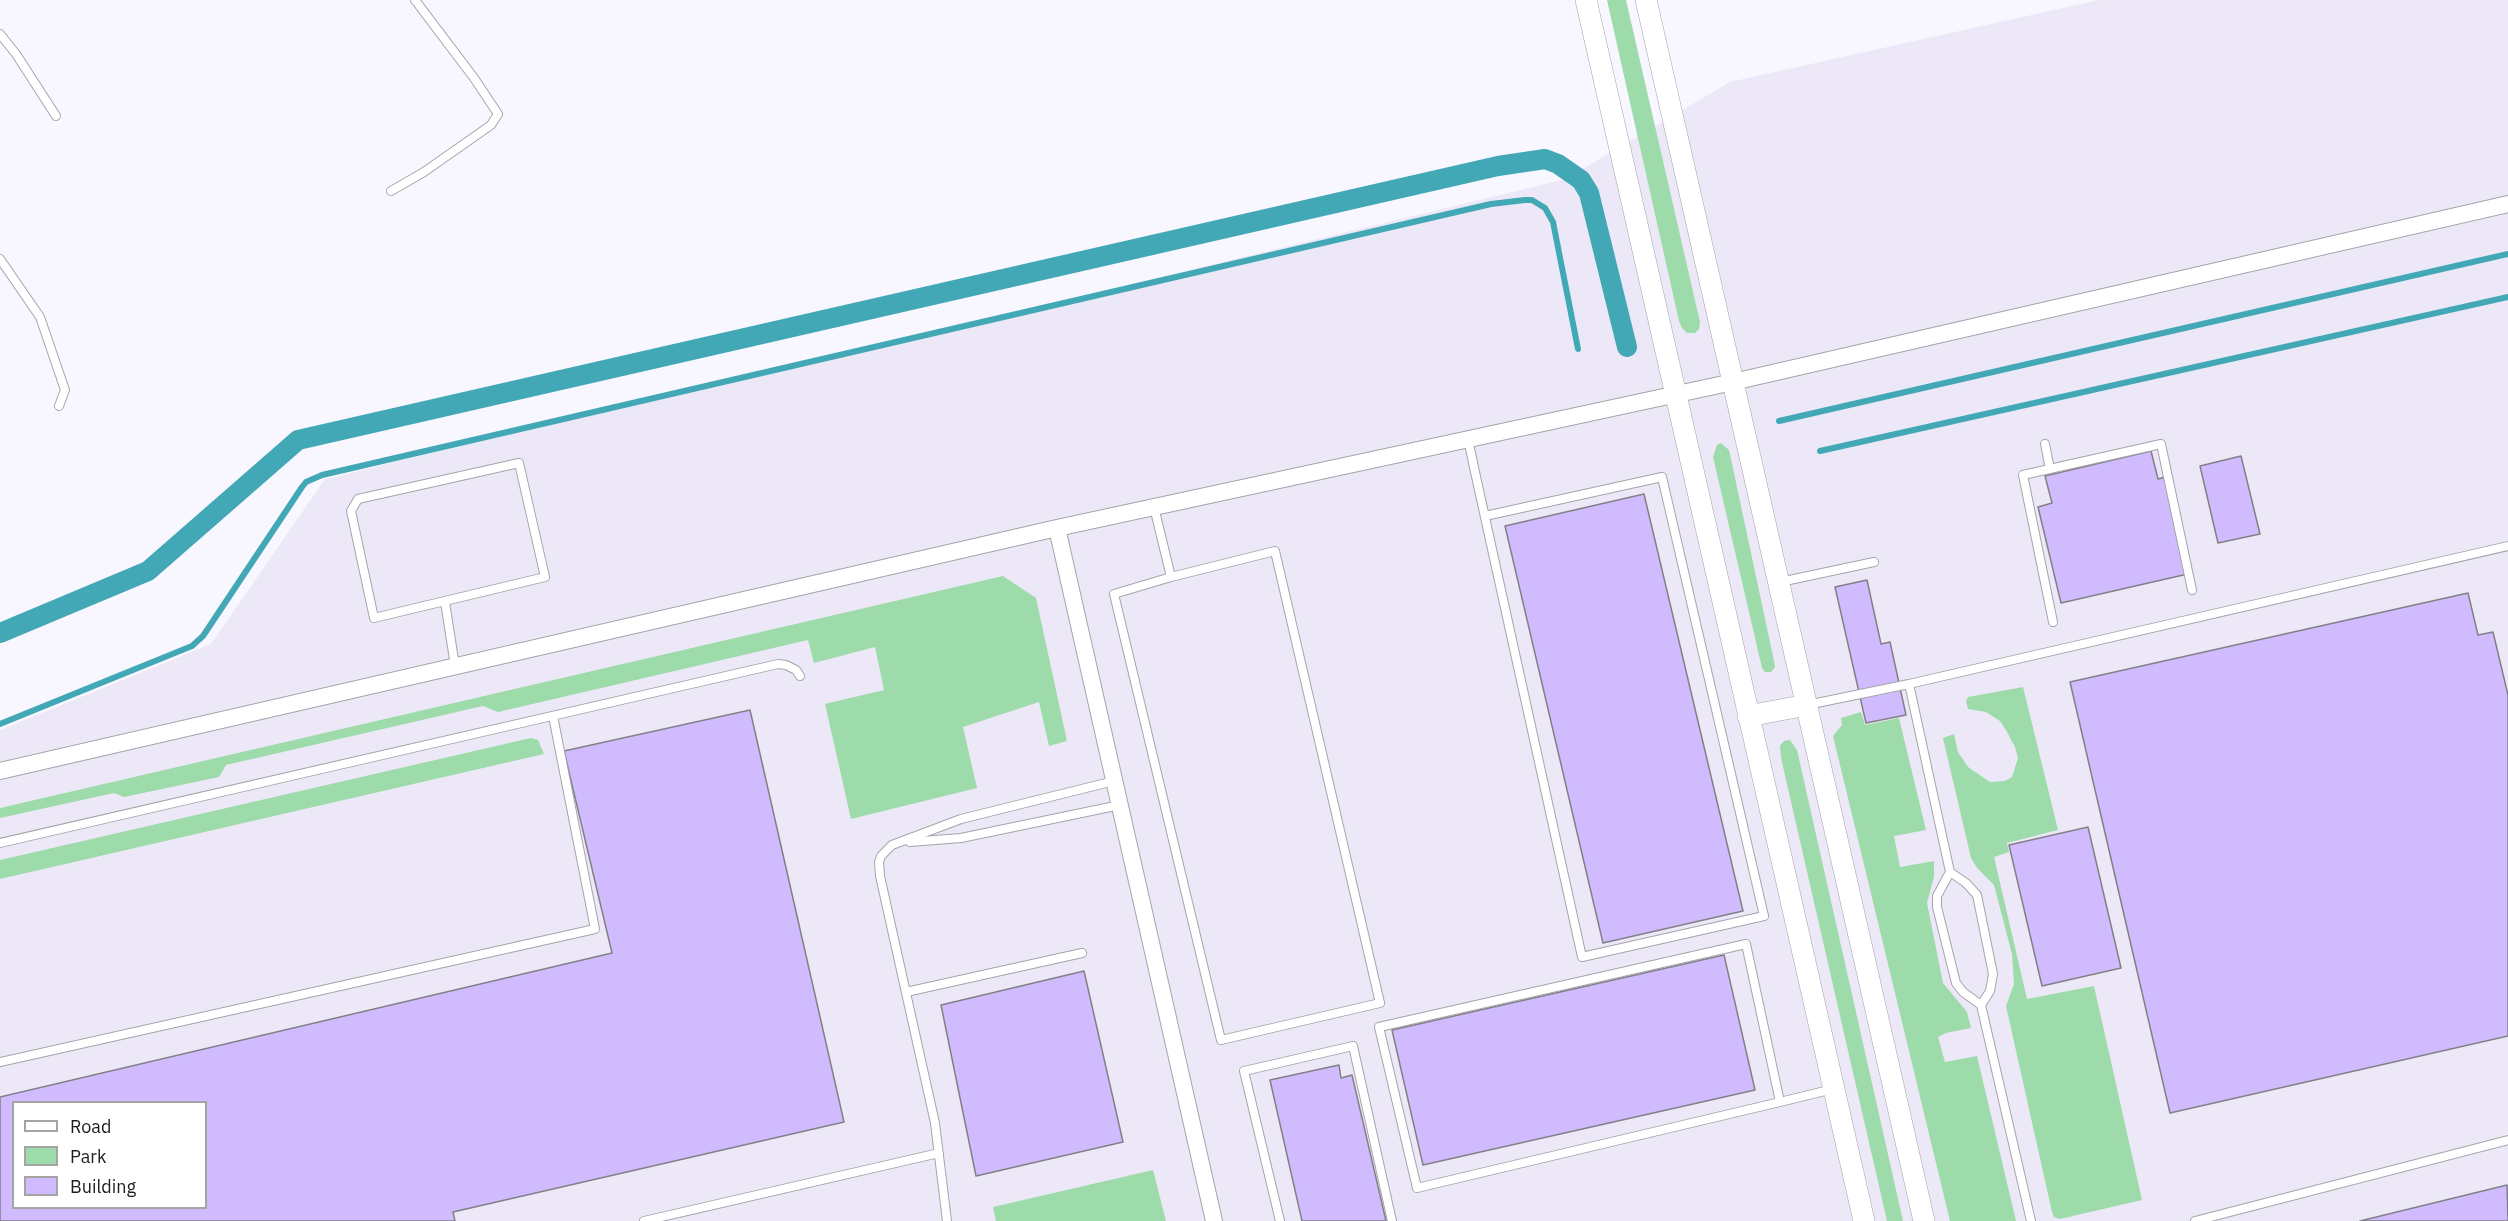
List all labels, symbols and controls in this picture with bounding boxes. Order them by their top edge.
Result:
legend [12,1101,207,1209]
text: Road [70,1115,111,1138]
text: Park [70,1145,106,1168]
text: Building [70,1175,136,1198]

